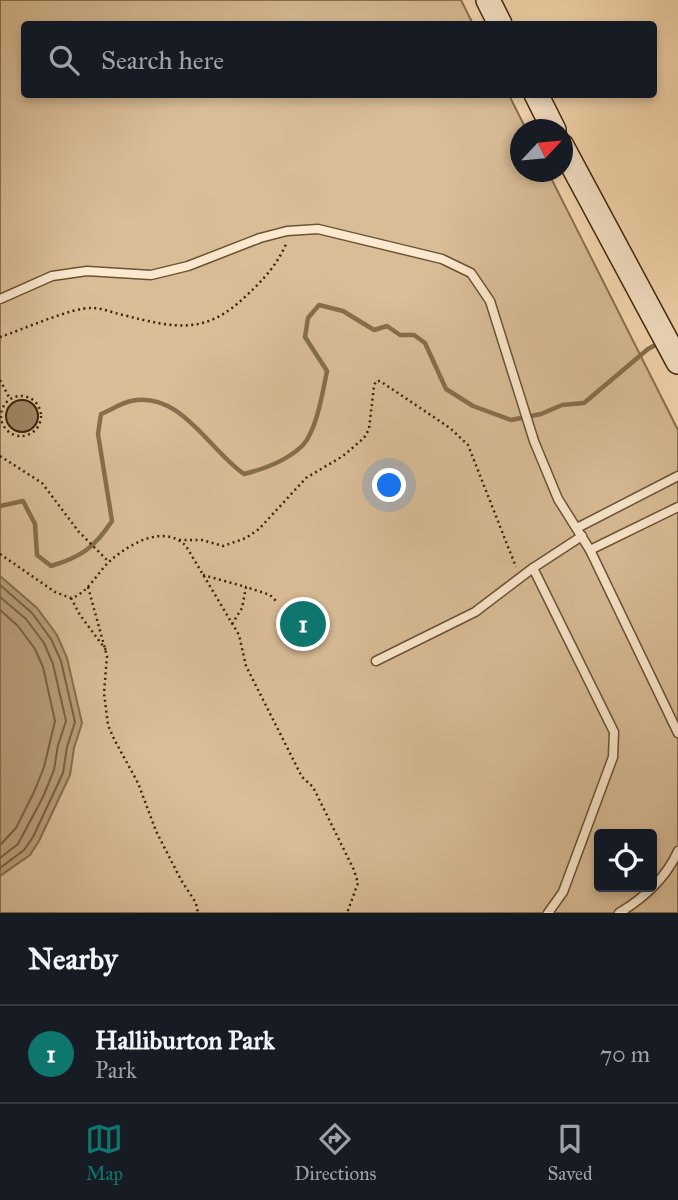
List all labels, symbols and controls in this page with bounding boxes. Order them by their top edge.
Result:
search box [21,21,657,98]
icon: search [45,41,83,79]
text: Search here [101,44,224,76]
north arrow [510,119,573,182]
your location [372,468,406,502]
pin: 1 [280,598,326,650]
map controls [594,829,657,892]
button: locate [594,829,657,892]
text: Nearby [28,941,118,977]
text: Halliburton Park [95,1024,275,1056]
text: 1 [46,1040,56,1068]
text: 70 m [600,1040,650,1068]
text: Park [95,1056,137,1084]
tab: Map [85,1120,123,1185]
tab: Directions [294,1120,376,1185]
tab: Saved [547,1120,593,1185]

